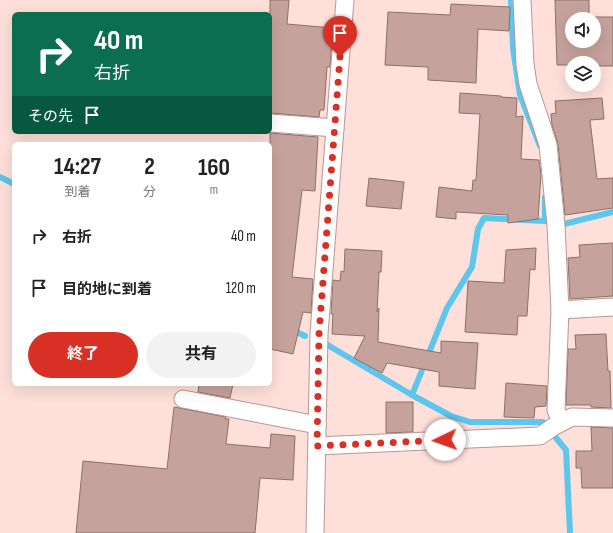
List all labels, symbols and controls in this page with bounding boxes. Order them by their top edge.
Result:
map controls [565,12,601,92]
button: sound [565,12,601,48]
pin [323,16,357,57]
icon: arrive [329,22,351,44]
text: 40 m [94,24,143,57]
icon: right [28,28,80,80]
button: layers [565,56,601,92]
text: 右折 [94,63,130,84]
icon: arrive [81,104,103,126]
text: その先 [28,107,73,126]
text: 14:27 [54,152,101,181]
text: 2 [144,152,155,181]
text: 160 [198,153,230,182]
text: m [210,182,218,198]
text: 到着 [64,184,90,200]
text: 分 [143,184,156,200]
icon: right [28,225,50,247]
text: 40 m [231,227,256,246]
text: 右折 [62,228,92,247]
icon: arrive [28,277,50,299]
text: 120 m [226,279,256,298]
text: 目的地に到着 [62,280,152,299]
button: 終了 [28,332,138,378]
button: 共有 [146,332,256,378]
position arrow [424,419,466,461]

